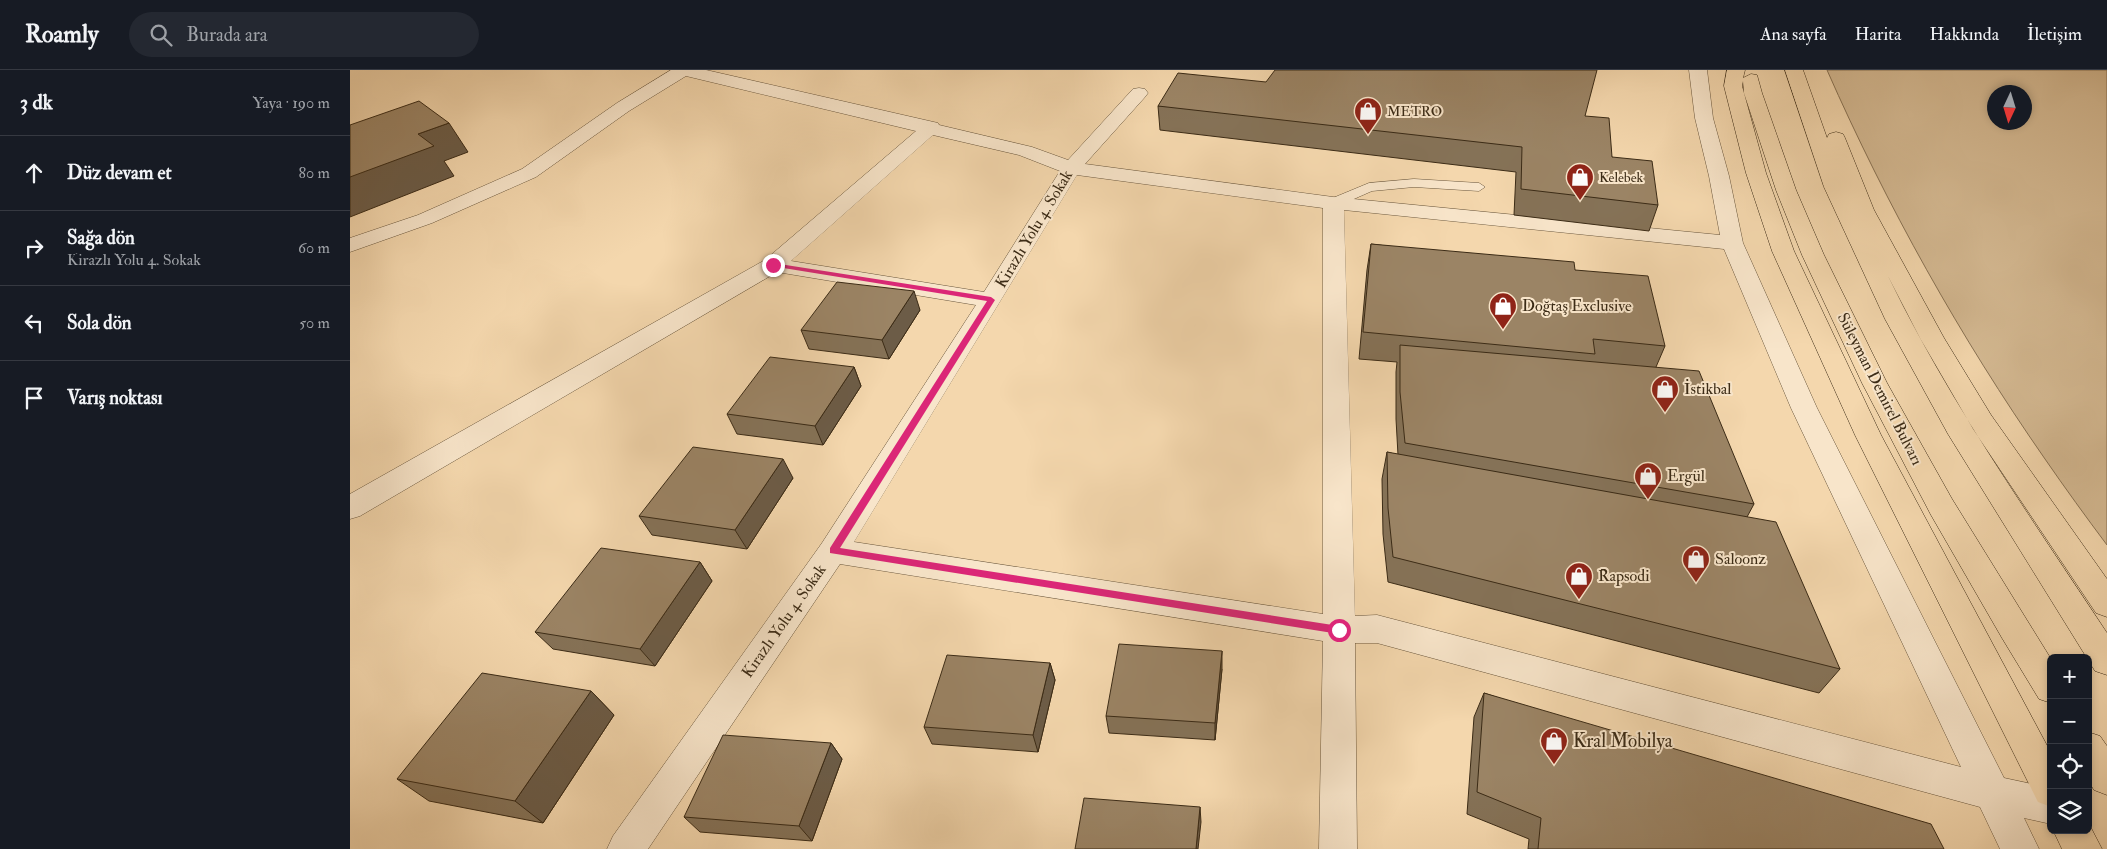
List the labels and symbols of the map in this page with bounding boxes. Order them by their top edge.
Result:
north arrow [1987,85,2032,130]
shop icon: METRO [1353,96,1383,135]
place label: METRO [1387,103,1442,120]
shop icon: Kelebek [1565,162,1595,201]
street label: Kirazlı Yolu 4. Sokak [991,166,1077,292]
place label: Kelebek [1599,169,1644,186]
route end [762,254,785,277]
shop icon: Doğtaş Exclusive [1488,291,1518,330]
place label: Doğtaş Exclusive [1522,296,1632,316]
street label: Süleyman Demirel Bulvarı [1833,309,1927,469]
shop icon: İstikbal [1650,374,1680,413]
place label: İstikbal [1684,379,1731,399]
shop icon: Ergül [1633,461,1663,500]
place label: Ergül [1667,466,1705,486]
shop icon: Saloonz [1681,544,1711,583]
place label: Saloonz [1715,549,1766,569]
street label: Kirazlı Yolu 4. Sokak [737,560,831,682]
shop icon: Rapsodi [1564,561,1594,600]
place label: Rapsodi [1598,566,1649,587]
route start [1328,619,1351,642]
shop icon: Kral Mobilya [1539,726,1569,765]
place label: Kral Mobilya [1573,729,1673,753]

